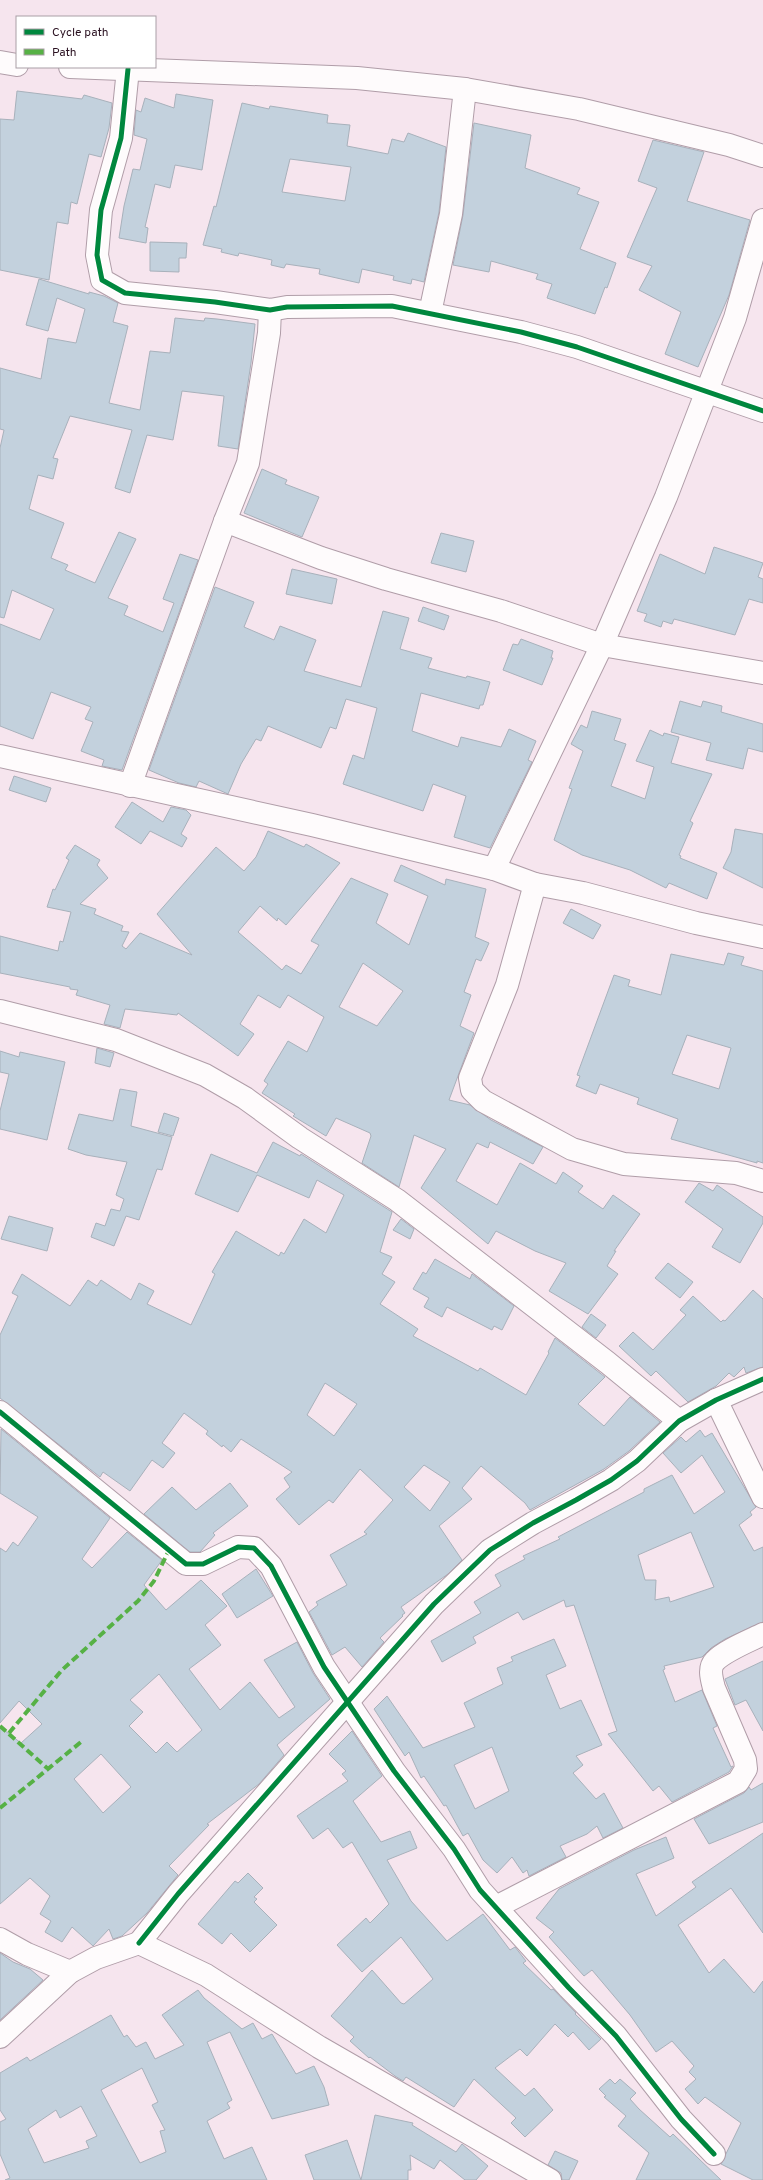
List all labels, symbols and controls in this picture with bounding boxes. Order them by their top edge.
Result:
legend [16,16,156,68]
text: Cycle path [52,25,109,41]
text: Path [52,45,77,61]

